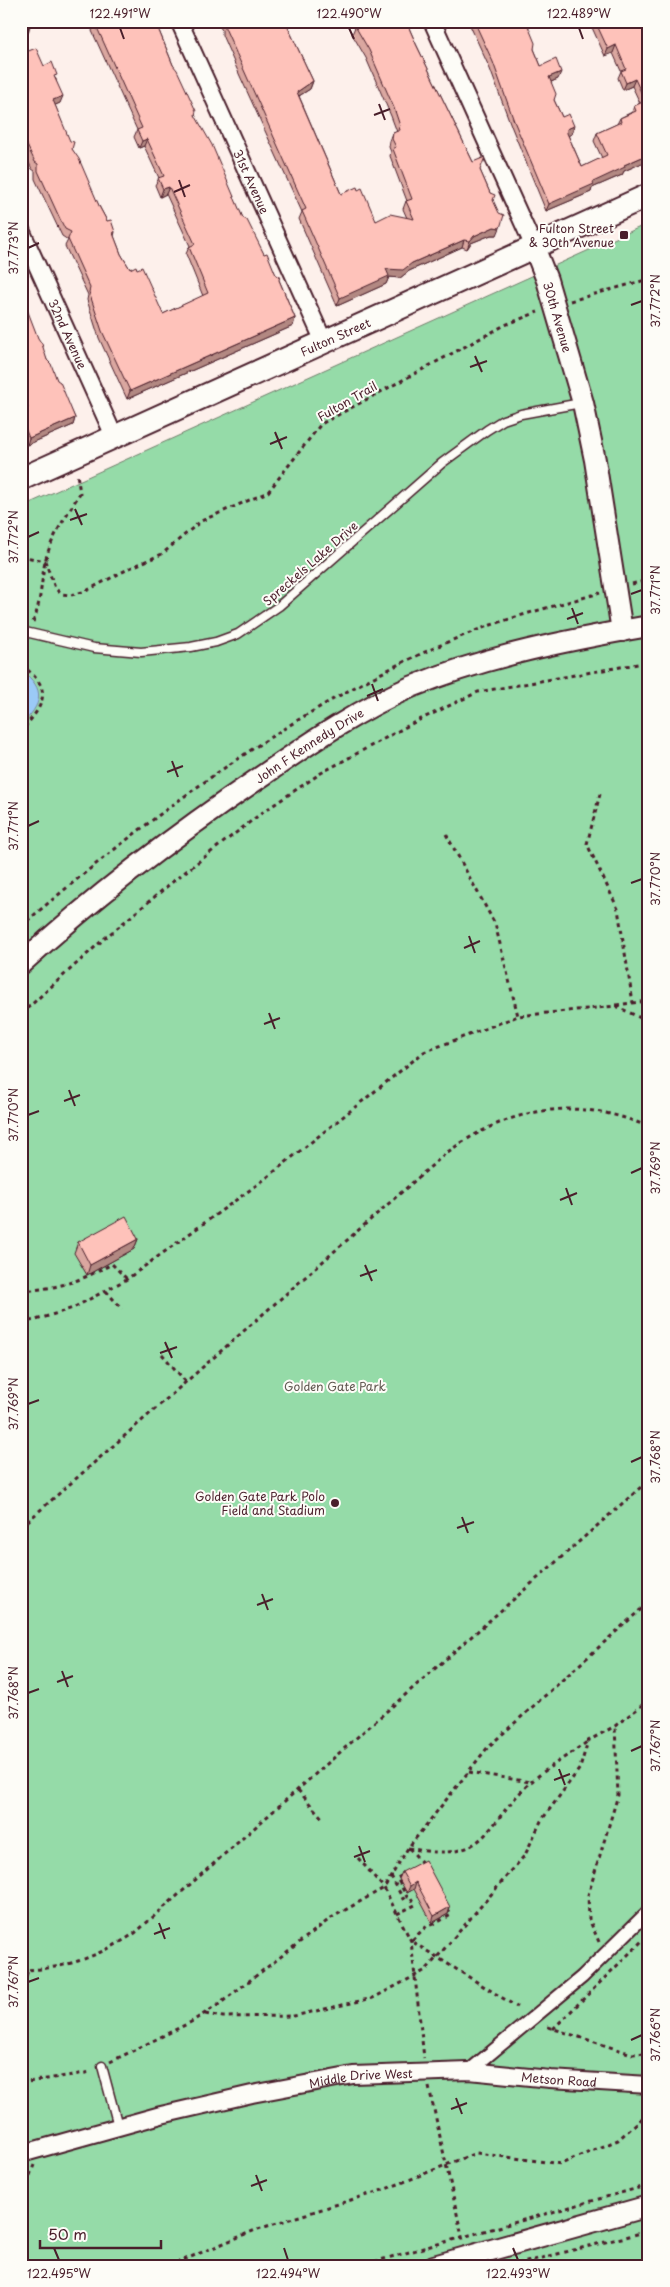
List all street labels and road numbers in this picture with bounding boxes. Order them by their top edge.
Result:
street label: 31st Avenue [229,146,274,217]
street label: 30th Avenue [539,280,577,355]
street label: 32nd Avenue [44,296,92,372]
street label: Fulton Street [297,313,373,361]
street label: Fulton Trail [314,377,380,425]
street label: Spreckels Lake Drive [258,517,362,609]
street label: John F Kennedy Drive [251,703,367,787]
street label: Middle Drive West [307,2064,413,2092]
street label: Metson Road [520,2067,597,2091]

